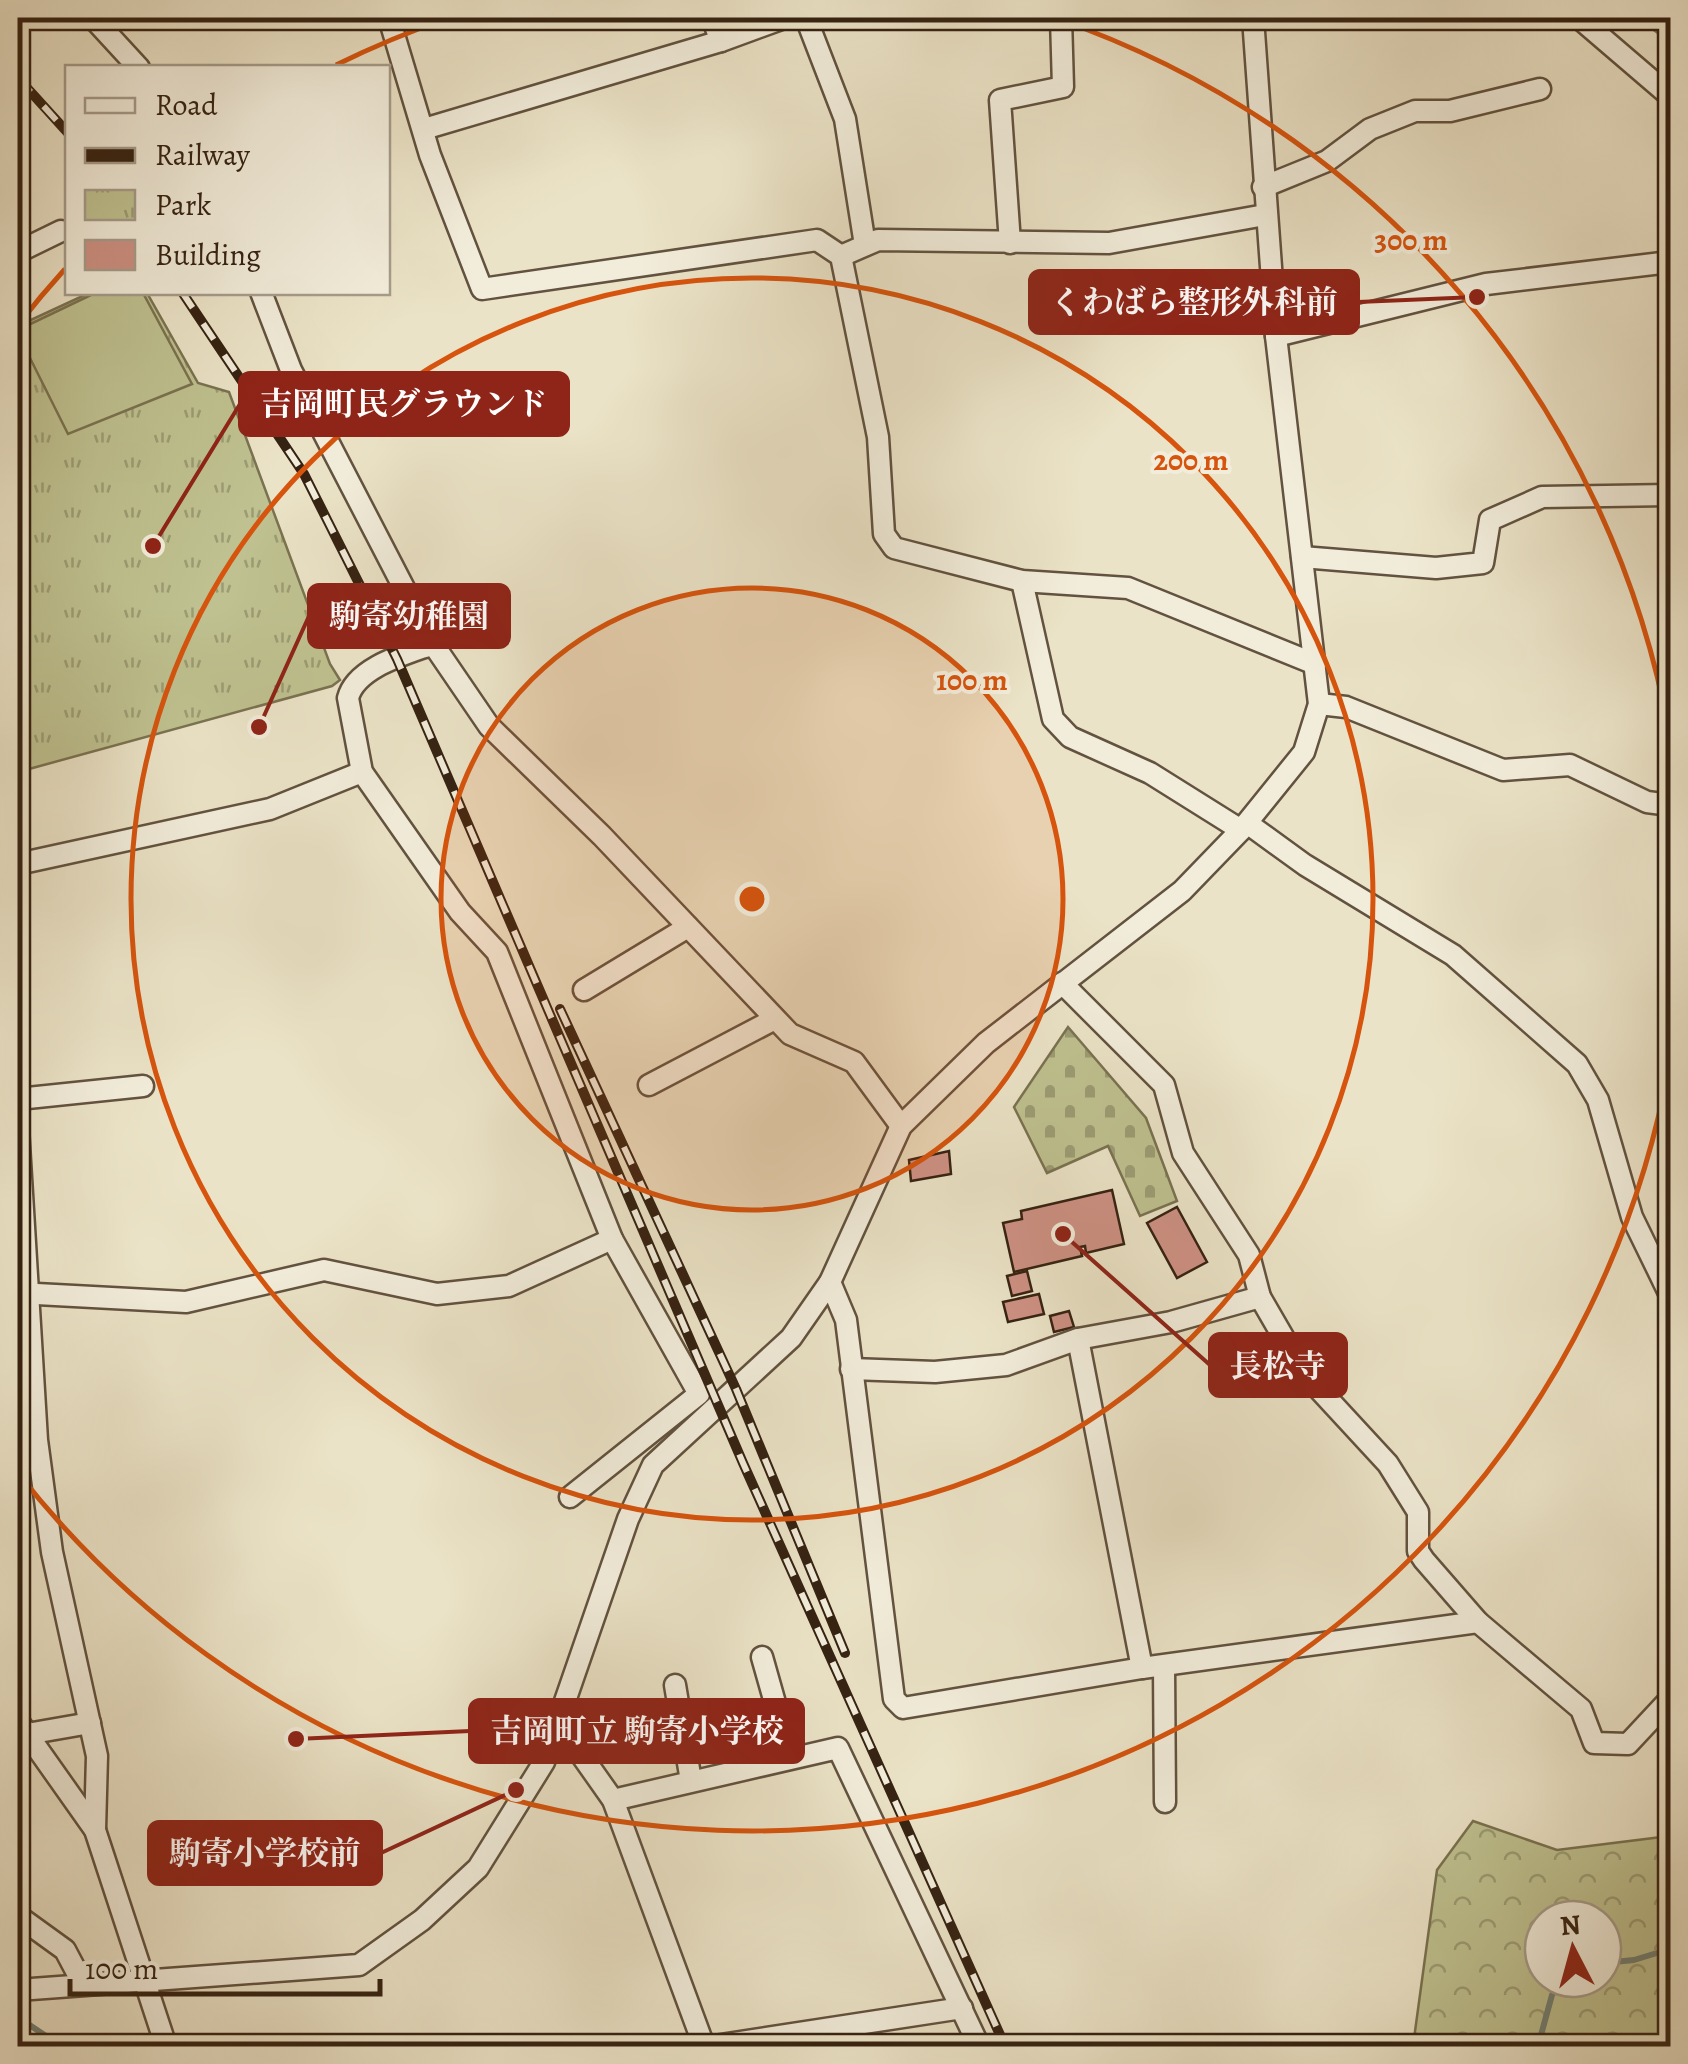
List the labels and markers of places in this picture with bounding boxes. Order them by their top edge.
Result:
callout: くわばら整形外科前 [1030,271,1358,333]
callout: 吉岡町民グラウンド [240,373,568,435]
callout: 駒寄幼稚園 [309,585,509,647]
centre of rings [734,881,770,917]
callout: 長松寺 [1210,1334,1346,1396]
callout: 吉岡町立 駒寄小学校 [470,1700,803,1762]
callout: 駒寄小学校前 [149,1822,381,1884]

